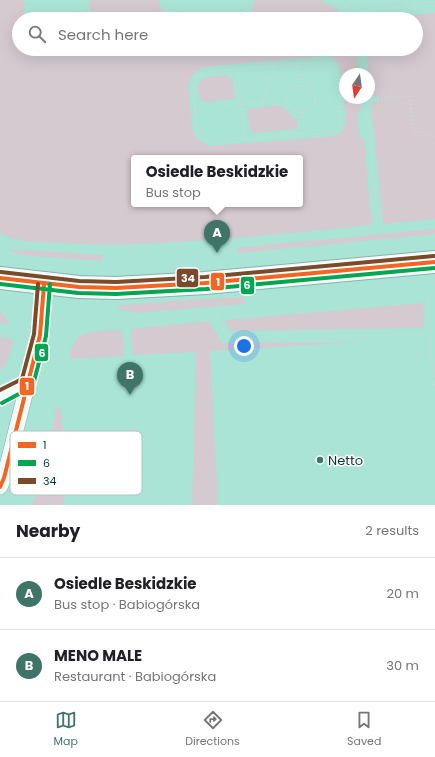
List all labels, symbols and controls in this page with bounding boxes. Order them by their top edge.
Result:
search box [12,12,423,56]
icon: search [26,23,48,45]
text: Search here [58,24,148,45]
north arrow [339,68,375,104]
popup [131,155,303,207]
text: Osiedle Beskidzkie [146,161,288,182]
text: Bus stop [146,183,201,202]
pin: A [204,220,230,253]
line badge: 34 [176,268,199,288]
text: 34 [181,270,196,286]
line badge: 1 [210,272,225,291]
text: 1 [216,274,220,290]
line badge: 6 [240,276,255,295]
text: 6 [243,277,251,293]
your location [234,336,254,356]
line badge: 6 [34,343,49,362]
text: 6 [38,345,46,361]
pin: B [117,362,143,395]
line badge: 1 [19,377,35,396]
text: 1 [25,378,29,394]
legend [10,431,142,495]
text: 1 [43,437,47,453]
place label: Netto [328,451,363,470]
text: 6 [43,455,50,471]
marker: Netto [315,455,325,465]
text: 34 [43,473,56,489]
text: Nearby [16,519,80,543]
text: 2 results [365,521,419,540]
text: Osiedle Beskidzkie [54,573,197,594]
text: A [24,584,34,603]
text: 20 m [386,584,419,603]
text: Bus stop · Babiogórska [54,595,200,614]
text: MENO MALE [54,645,142,666]
text: B [25,656,33,675]
text: 30 m [386,656,419,675]
text: Restaurant · Babiogórska [54,667,216,686]
tab: Map [54,709,78,750]
tab: Directions [185,709,240,750]
tab: Saved [347,709,381,750]

